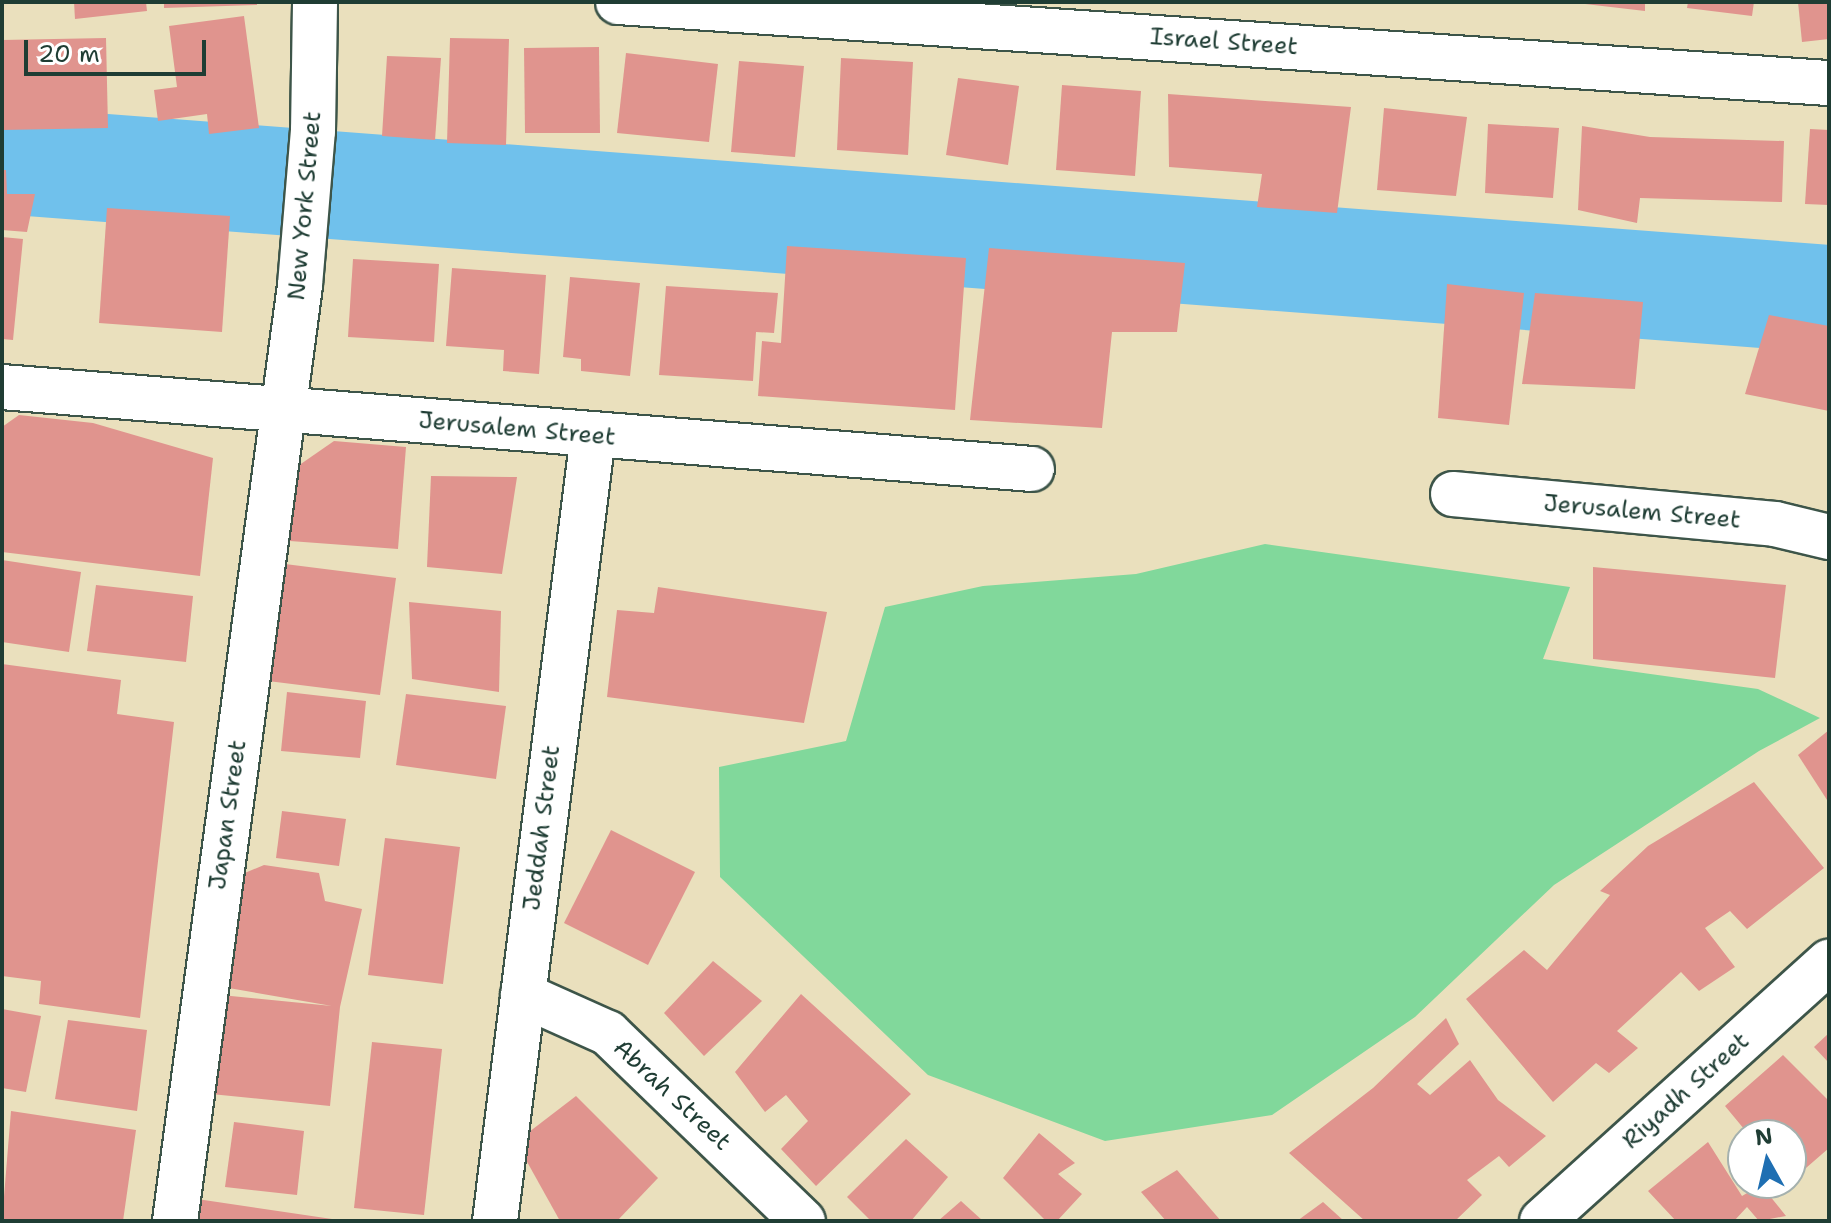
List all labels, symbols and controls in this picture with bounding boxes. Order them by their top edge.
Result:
street label: Israel Street [1149,22,1299,62]
scale bar [28,24,210,74]
text: 20 m [38,38,100,70]
street label: New York Street [282,110,328,302]
street label: Jerusalem Street [417,406,617,452]
street label: Jerusalem Street [1542,489,1742,535]
street label: Japan Street [203,738,253,892]
street label: Jeddah Street [518,744,566,912]
street label: Riyadh Street [1617,1027,1755,1155]
street label: Abrah Street [607,1033,737,1157]
north arrow [1727,1119,1807,1199]
text: N [1753,1121,1775,1152]

